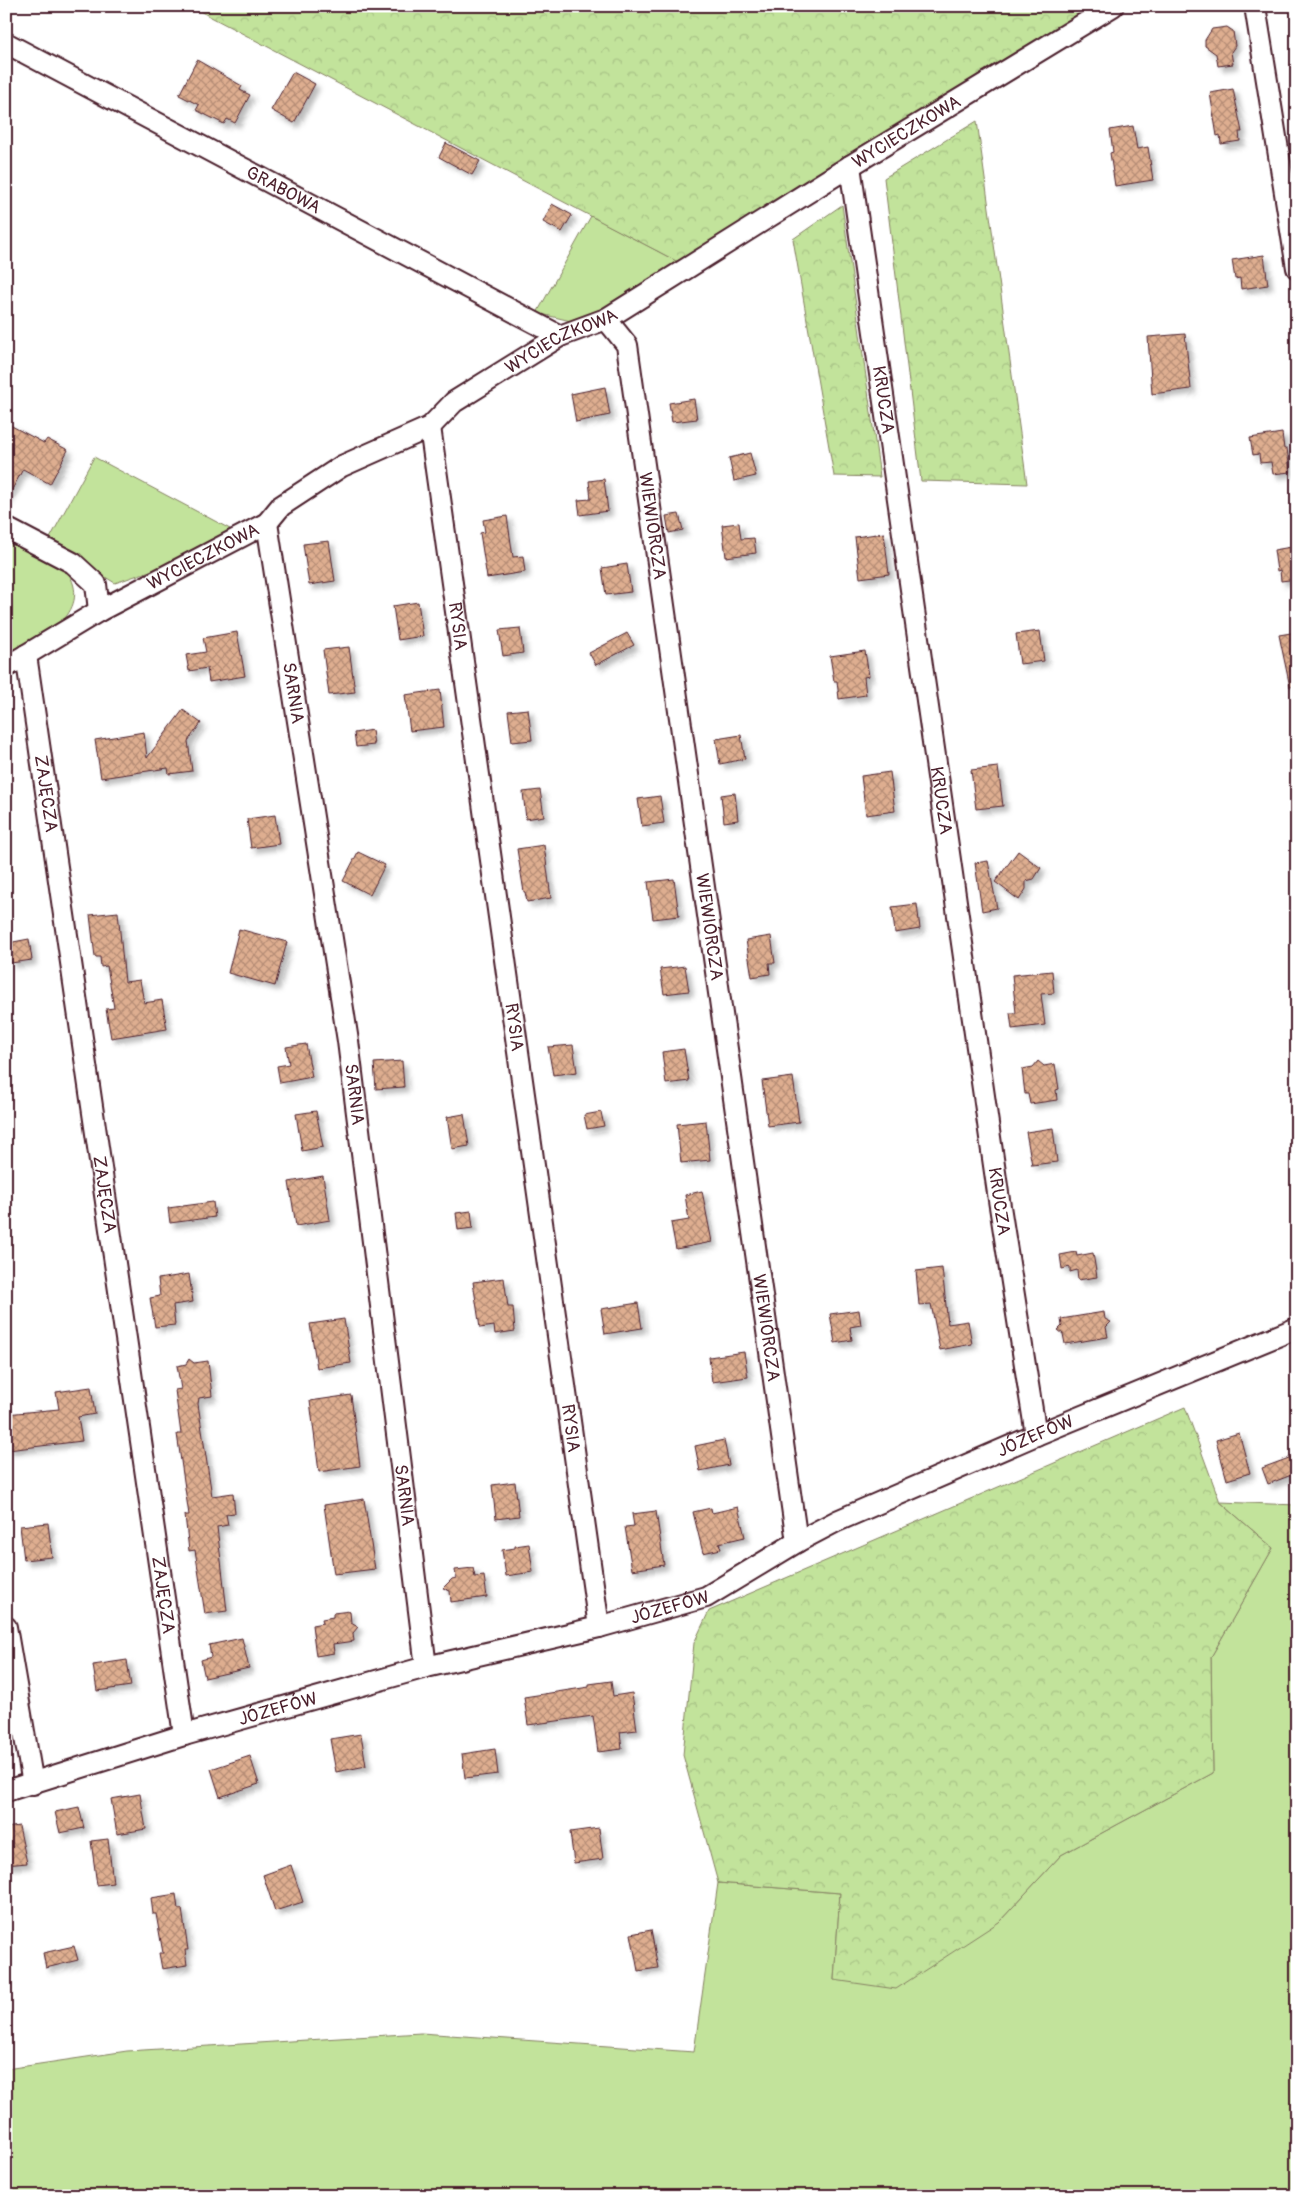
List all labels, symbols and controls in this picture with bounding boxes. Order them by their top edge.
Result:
street label: WYCIECZKOWA [848,90,965,174]
street label: GRABOWA [242,161,325,219]
street label: WYCIECZKOWA [501,303,622,379]
street label: KRUCZA [867,364,900,435]
street label: WIEWIÓRCZA [634,471,672,581]
street label: WYCIECZKOWA [143,518,263,595]
street label: RYSIA [443,601,473,652]
street label: SARNIA [277,661,310,725]
street label: ZAJĘCZA [29,753,63,834]
street label: KRUCZA [925,765,958,836]
street label: WIEWIÓRCZA [691,872,729,982]
street label: RYSIA [500,1002,529,1053]
street label: SARNIA [339,1062,370,1127]
street label: ZAJĘCZA [88,1154,122,1235]
street label: KRUCZA [983,1166,1016,1237]
street label: WIEWIÓRCZA [748,1273,786,1383]
street label: RYSIA [556,1403,586,1454]
street label: JÓZEFÓW [993,1409,1077,1462]
street label: SARNIA [389,1463,420,1527]
street label: ZAJĘCZA [147,1555,181,1635]
street label: JÓZEFÓW [628,1585,712,1629]
street label: JÓZEFÓW [236,1687,320,1731]

